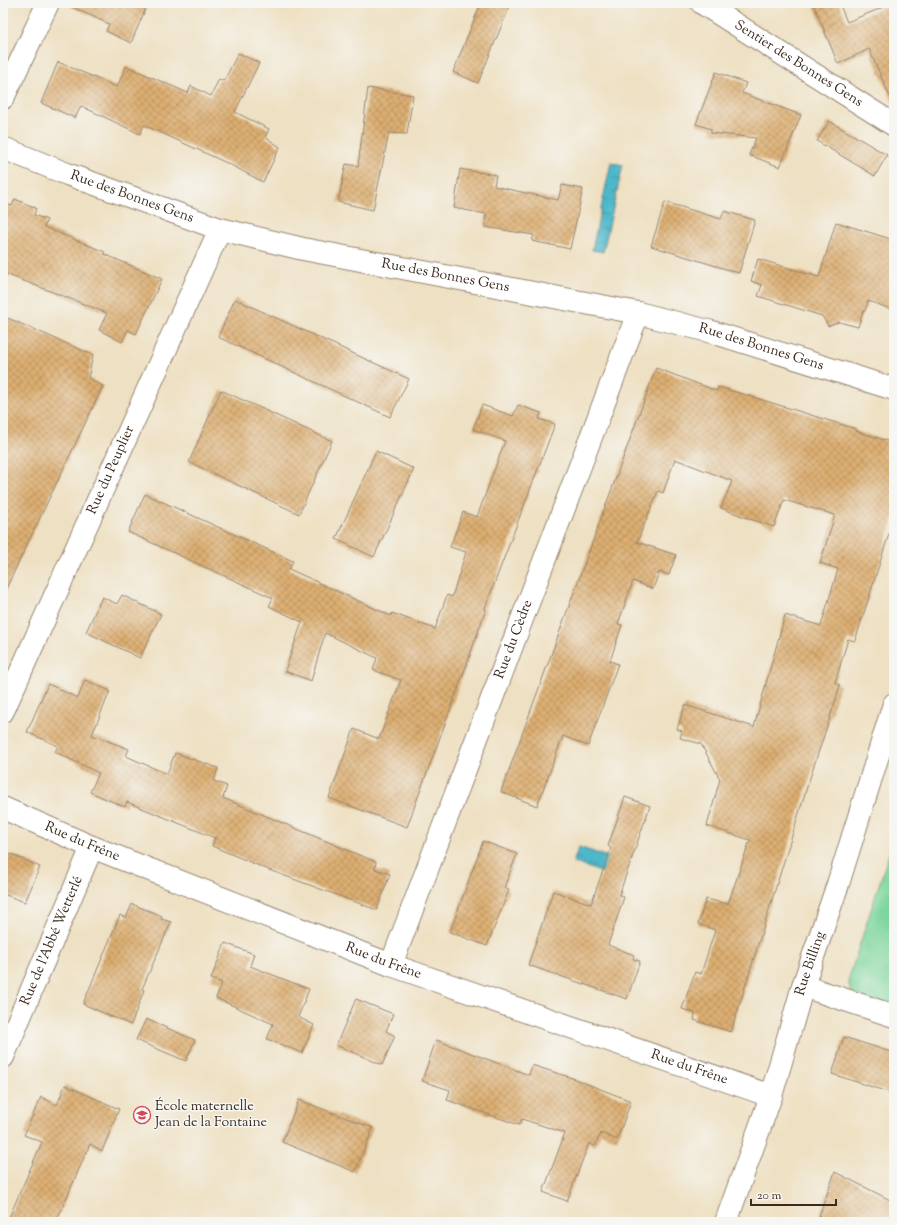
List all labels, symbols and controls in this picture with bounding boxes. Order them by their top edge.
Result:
street label: Sentier des Bonnes Gens [730,16,866,113]
street label: Rue des Bonnes Gens [67,166,196,229]
street label: Rue des Bonnes Gens [380,254,511,298]
street label: Rue des Bonnes Gens [697,319,826,376]
street label: Rue du Peuplier [83,422,140,518]
street label: Rue du Cèdre [490,597,538,682]
street label: Rue du Frêne [41,817,123,867]
street label: Rue de l'Abbé Wetterlé [16,873,88,1009]
street label: Rue Billing [791,929,831,998]
street label: Rue du Frêne [342,938,424,985]
street label: Rue du Frêne [648,1045,730,1090]
place label: École maternelle Jean de la Fontaine [154,1097,267,1133]
school or university icon: École maternelle Jean de la Fontaine [132,1105,152,1125]
scale bar [751,1181,836,1207]
text: 20 m [757,1187,782,1205]

